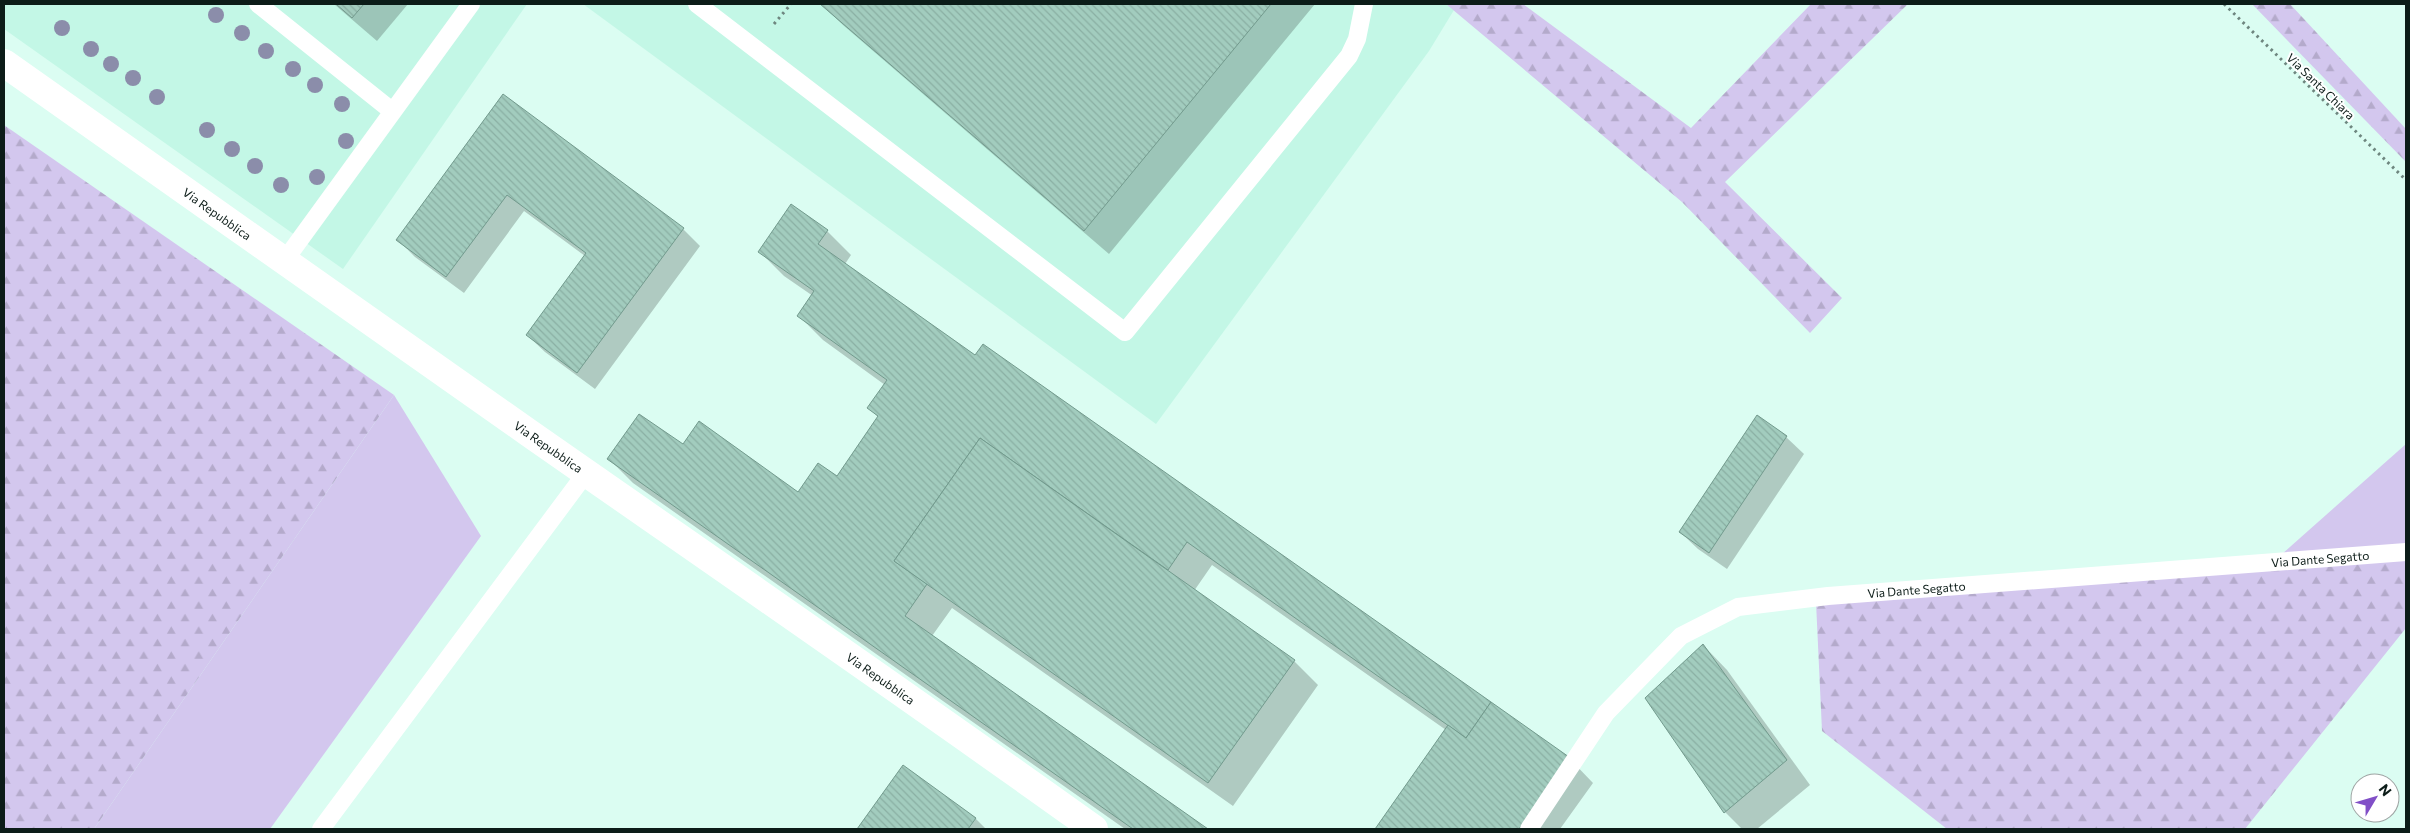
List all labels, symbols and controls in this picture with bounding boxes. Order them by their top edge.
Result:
street label: Via Santa Chiara [2284,50,2358,122]
street label: Via Repubblica [180,185,254,242]
street label: Via Repubblica [512,418,585,475]
street label: Via Dante Segatto [2271,548,2370,569]
street label: Via Dante Segatto [1867,579,1966,600]
street label: Via Repubblica [844,649,918,707]
north arrow [2350,773,2400,823]
text: N [2376,780,2396,799]

